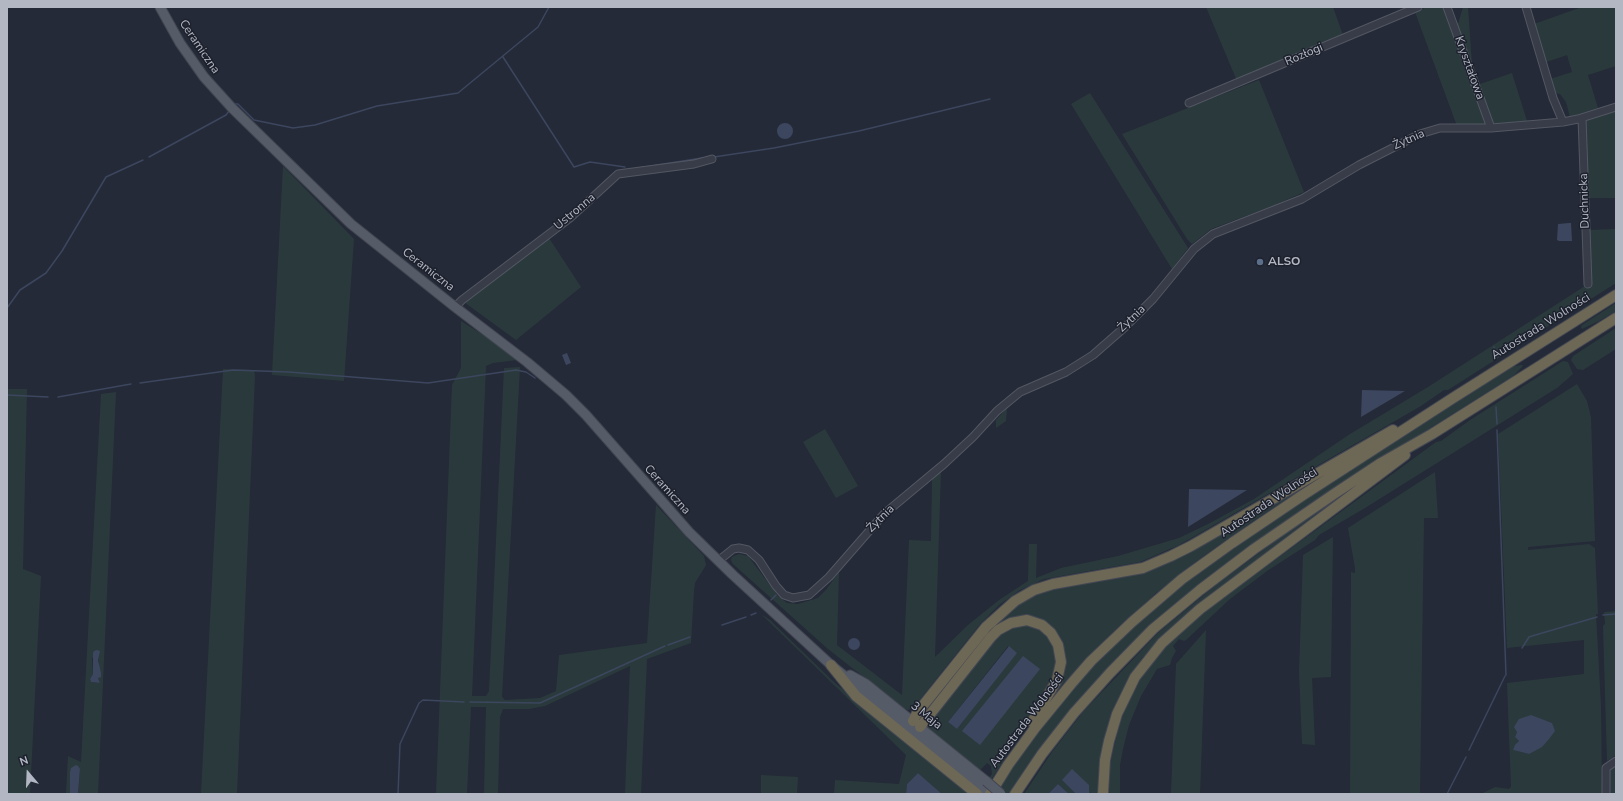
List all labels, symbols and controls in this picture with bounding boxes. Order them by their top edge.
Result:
street label: Ceramiczna [176,17,222,77]
street label: Kryształowa [1451,34,1487,102]
street label: Rozłogi [1283,41,1325,69]
street label: Żytnia [1391,127,1427,153]
street label: Duchnicka [1577,173,1593,229]
street label: Ustronna [551,191,599,233]
street label: Ceramiczna [399,245,457,295]
place label: ALSO [1268,255,1300,269]
marker: ALSO [1255,257,1265,267]
street label: Autostrada Wolności [1489,291,1593,363]
street label: Żytnia [1115,302,1149,336]
street label: Ceramiczna [641,462,693,518]
street label: Autostrada Wolności [1218,465,1320,541]
street label: Żytnia [864,502,898,536]
street label: Autostrada Wolności [987,671,1067,771]
street label: 3 Maja [907,699,945,733]
north arrow [8,753,48,793]
text: N [18,753,30,770]

